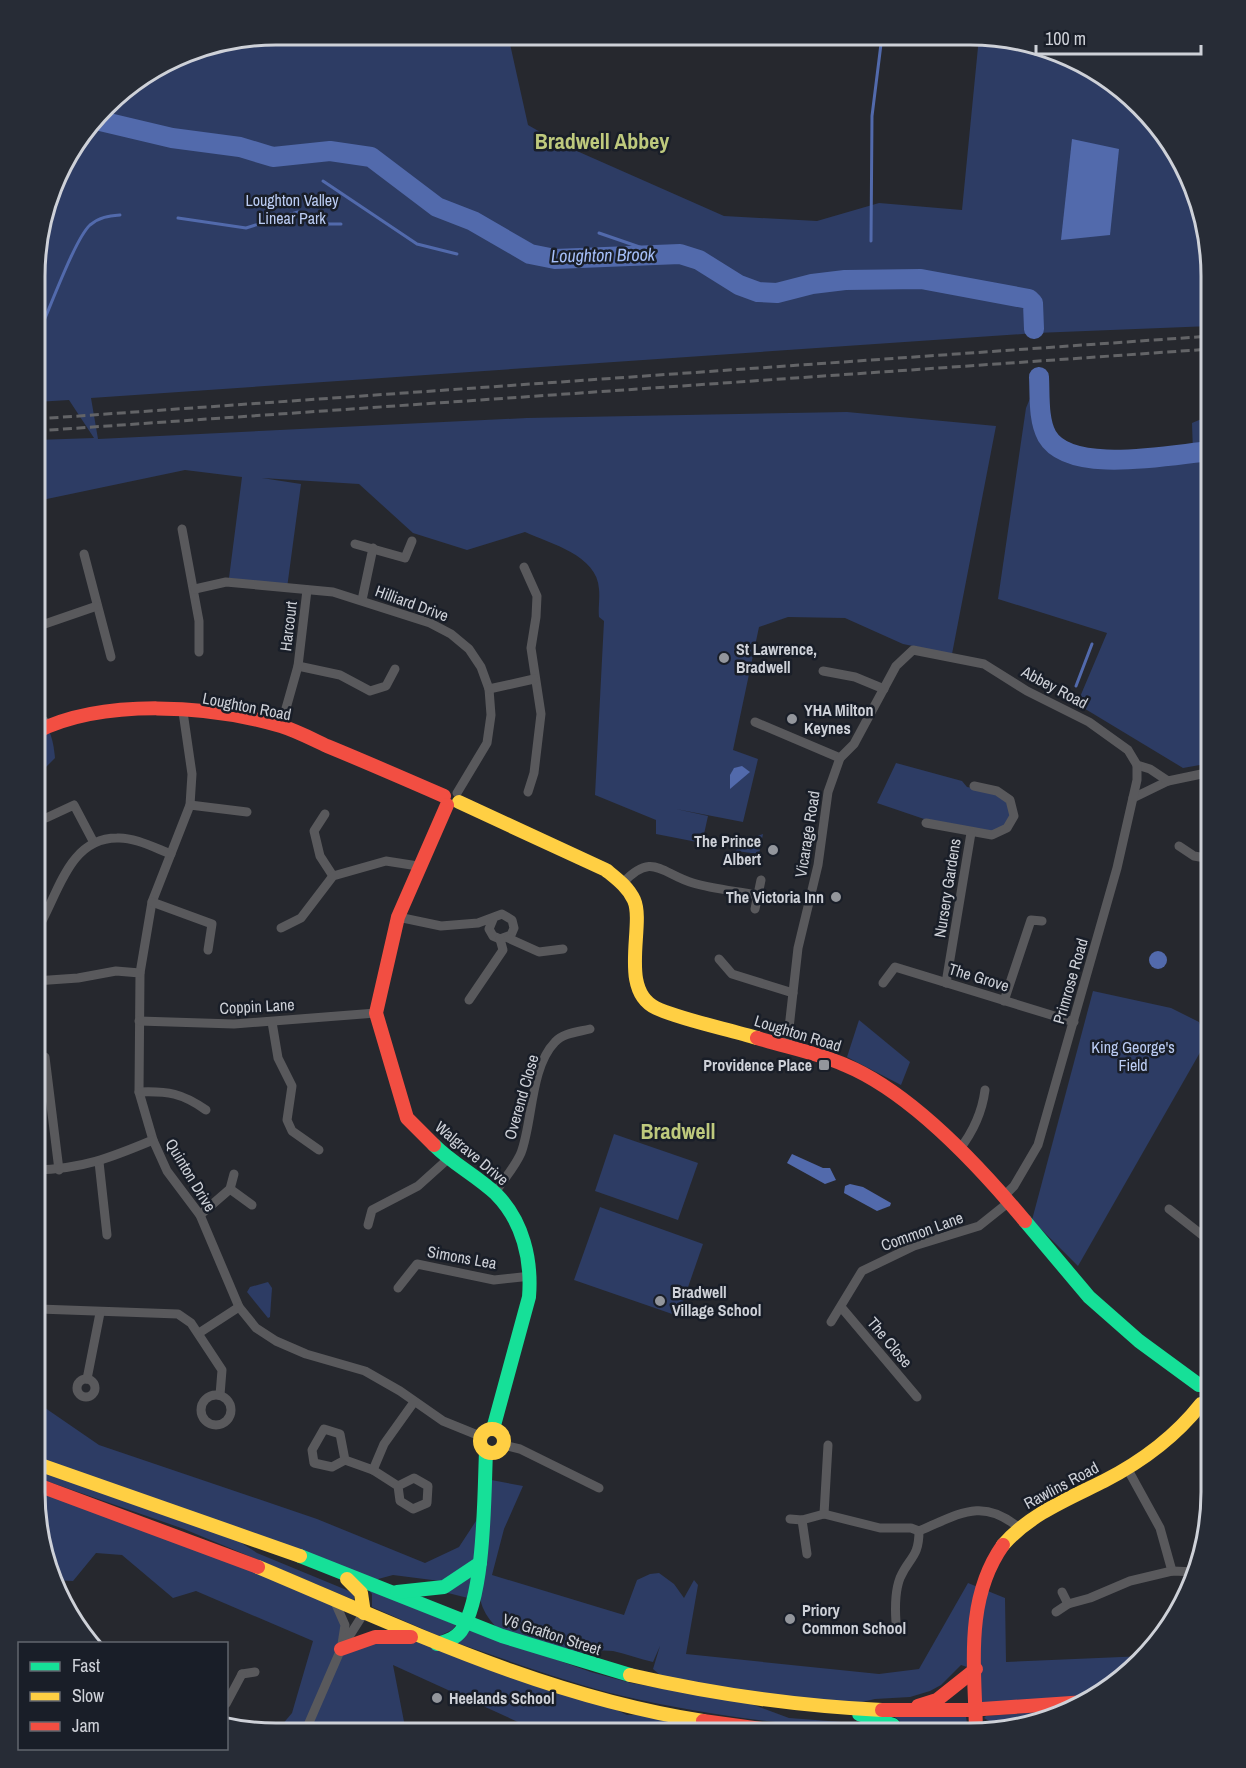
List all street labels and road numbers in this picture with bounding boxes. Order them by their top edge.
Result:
street label: Hilliard Drive [372,580,452,626]
street label: Harcourt [274,599,302,652]
street label: Abbey Road [1017,660,1092,714]
street label: Loughton Road [201,687,293,725]
street label: Vicarage Road [789,789,825,879]
street label: Nursery Gardens [928,837,966,939]
street label: Primrose Road [1047,936,1093,1026]
street label: The Grove [946,957,1012,997]
street label: Coppin Lane [219,993,295,1019]
street label: Loughton Road [752,1009,844,1057]
street label: Overend Close [498,1052,544,1142]
street label: Walgrave Drive [430,1116,514,1190]
street label: Quinton Drive [161,1134,221,1216]
street label: Common Lane [878,1206,966,1256]
street label: Simons Lea [426,1240,499,1274]
street label: The Close [862,1312,918,1372]
street label: Rawlins Road [1020,1456,1102,1514]
street label: V6 Grafton Street [500,1608,604,1660]

